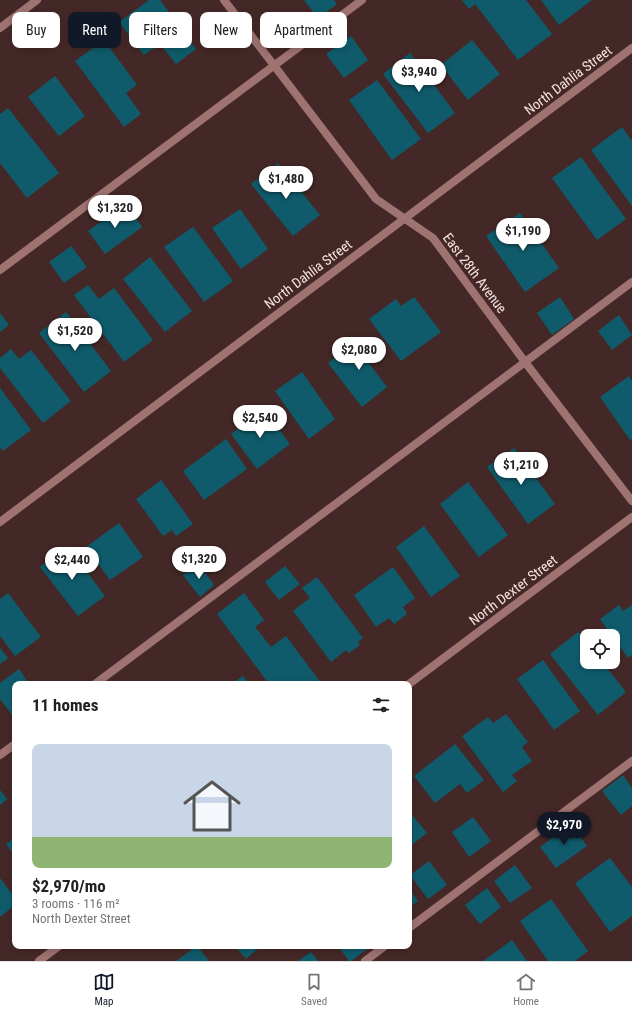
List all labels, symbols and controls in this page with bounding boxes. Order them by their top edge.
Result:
chip: Buy [12,12,60,48]
chip: Rent [68,12,121,48]
chip: Filters [129,12,192,48]
chip: New [200,12,252,48]
chip: Apartment [260,12,347,48]
street label: North Dahlia Street [521,42,615,118]
pin: $3,940 [386,59,452,93]
text: $3,940 [401,64,437,79]
pin: $1,480 [253,166,319,200]
text: $1,480 [268,171,304,186]
pin: $1,320 [82,195,148,229]
text: $1,320 [97,200,133,215]
pin: $1,190 [490,218,556,252]
text: $1,190 [505,223,541,238]
street label: East 28th Avenue [440,230,510,316]
street label: North Dahlia Street [261,236,355,312]
pin: $1,520 [42,318,108,352]
text: $1,520 [57,323,93,338]
pin: $2,080 [326,337,392,371]
text: $2,080 [341,342,377,357]
pin: $2,540 [227,405,293,439]
text: $2,540 [242,410,278,425]
pin: $1,210 [488,452,554,486]
text: $1,210 [503,457,539,472]
pin: $1,320 [166,546,232,580]
pin: $2,440 [39,547,105,581]
text: $1,320 [181,551,217,566]
text: $2,440 [54,552,90,567]
street label: North Dexter Street [466,552,560,628]
map controls [580,629,620,669]
button: locate [580,629,620,669]
icon: filters [370,694,392,716]
text: 11 homes [32,695,98,715]
icon: home [176,770,248,842]
pin: $2,970 [531,812,597,846]
text: $2,970 [546,817,582,832]
text: $2,970/mo [32,876,106,896]
text: 3 rooms · 116 m² [32,896,119,911]
text: North Dexter Street [32,911,131,926]
tab: Map [93,971,115,1008]
tab: Saved [301,971,327,1008]
tab: Home [513,971,539,1008]

